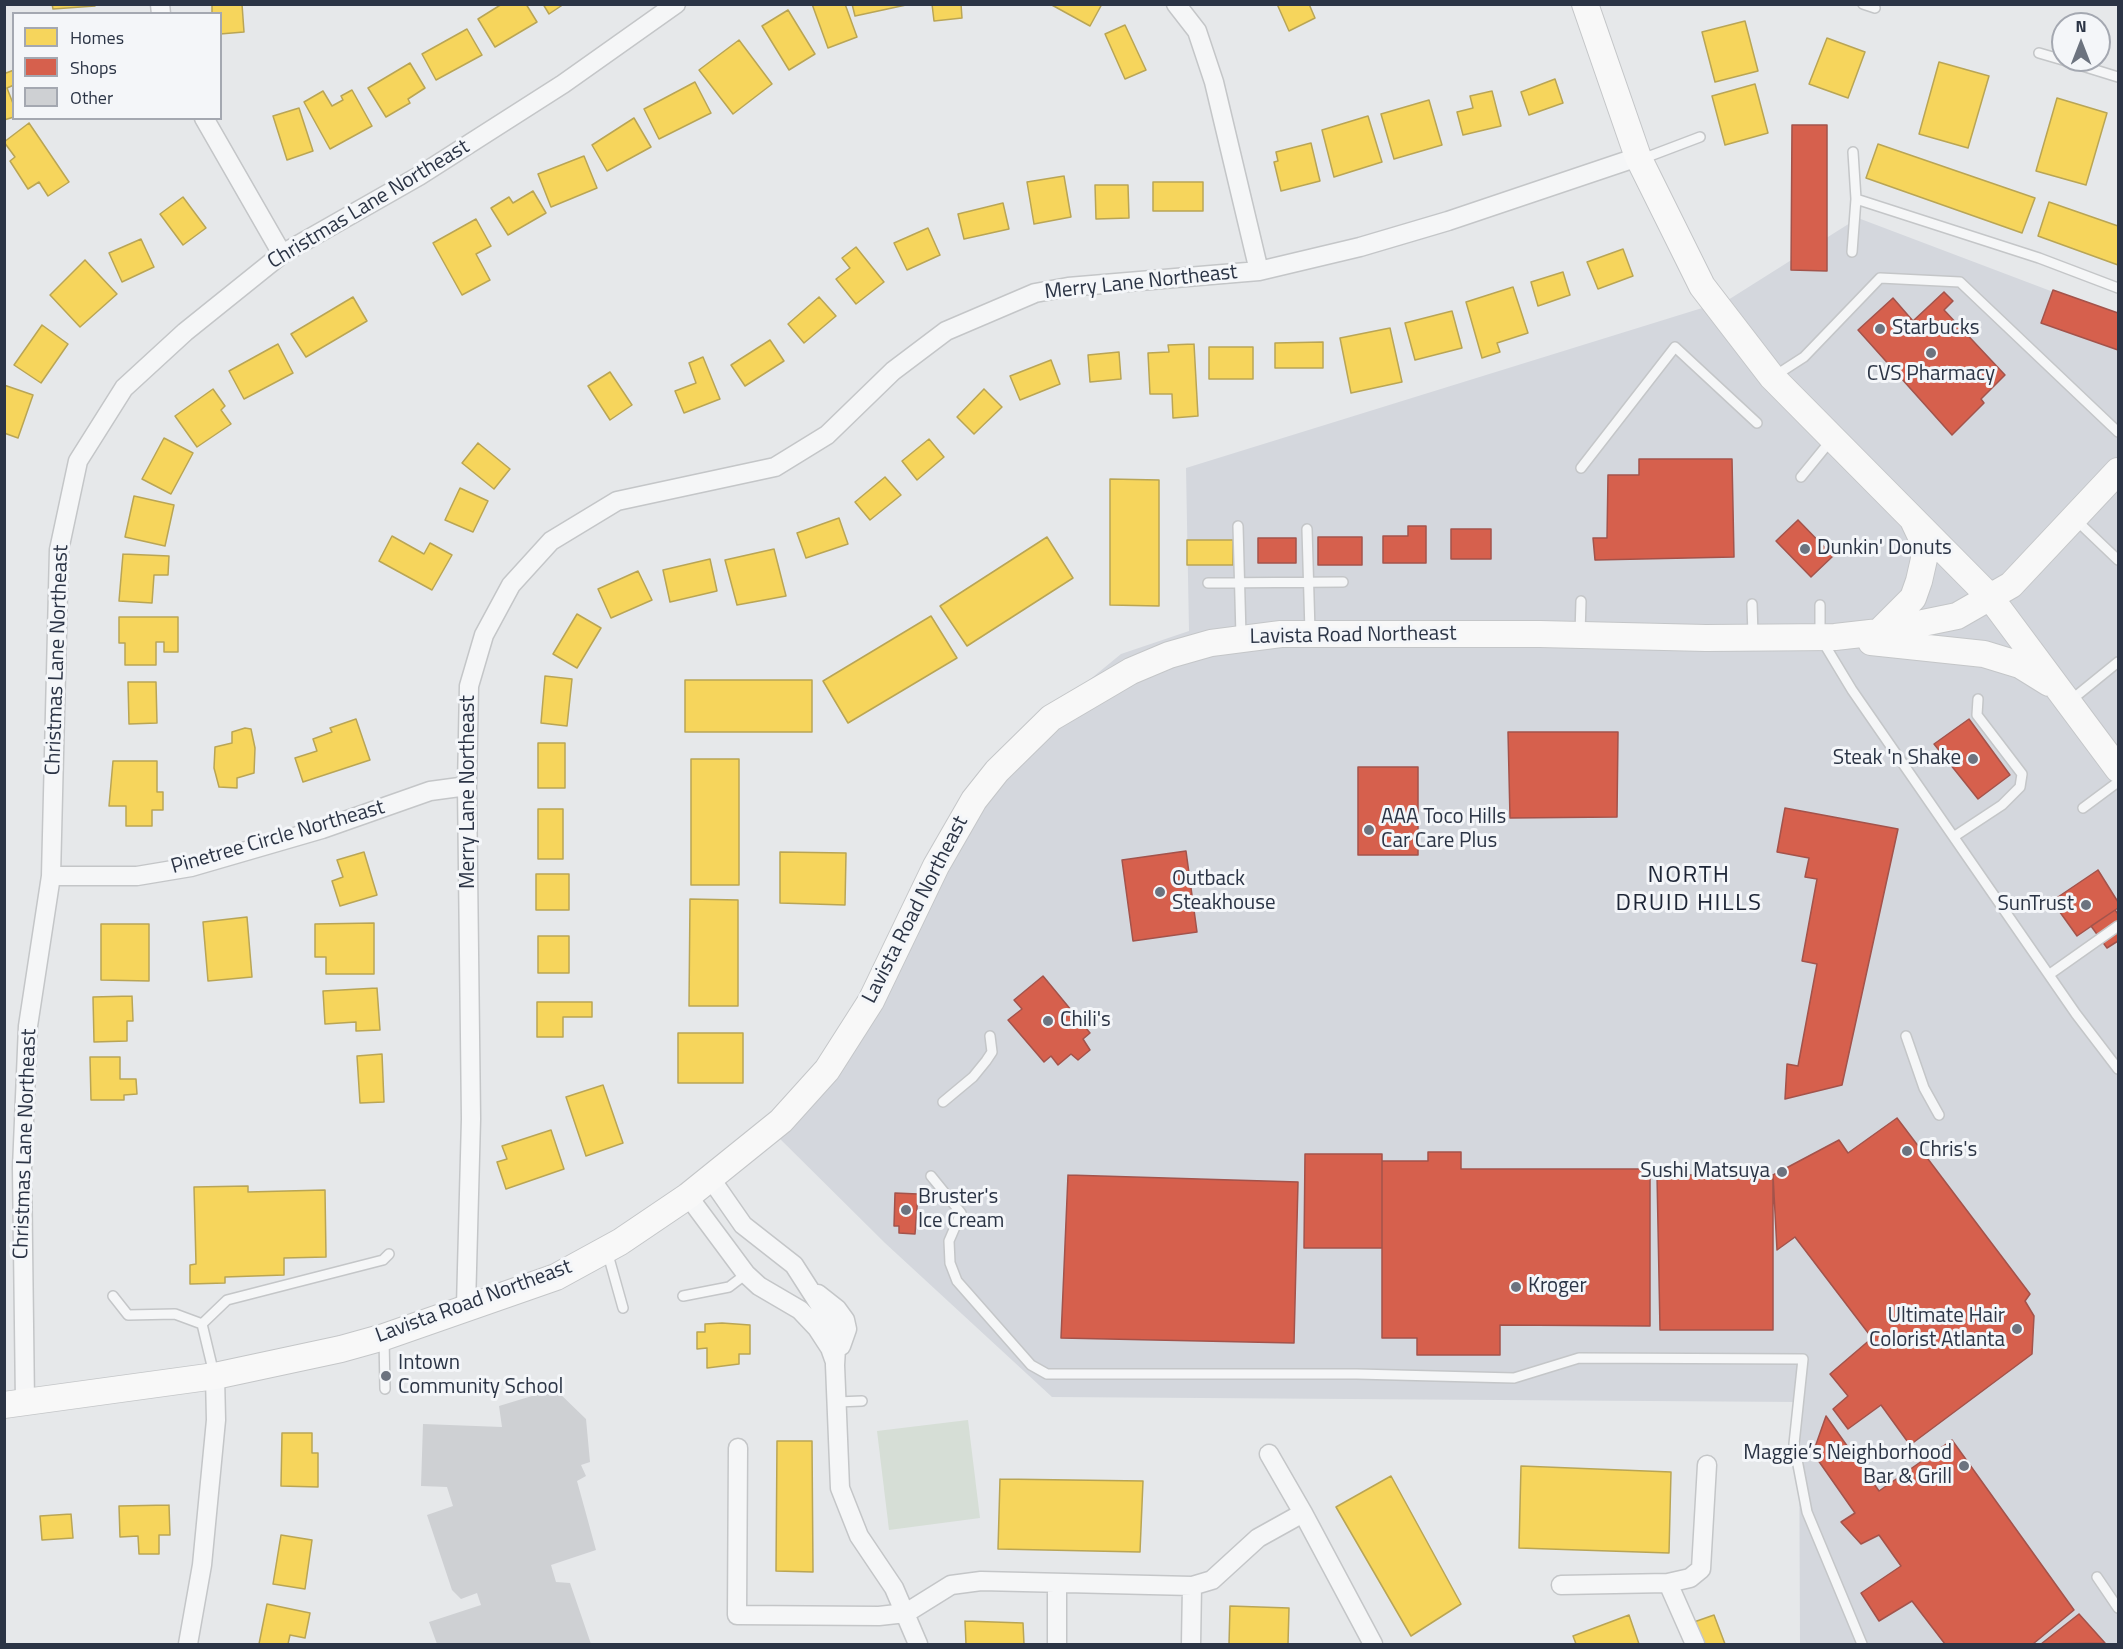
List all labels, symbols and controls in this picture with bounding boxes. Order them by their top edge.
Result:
legend [12,12,222,120]
north arrow [2051,12,2111,72]
text: N [2075,14,2087,38]
text: Homes [70,24,124,51]
text: Shops [70,54,117,81]
text: Other [70,84,113,111]
street label: Christmas Lane Northeast [264,135,474,275]
street label: Merry Lane Northeast [1043,260,1239,306]
place label: Starbucks [1892,316,1980,342]
marker: Starbucks [1873,322,1887,336]
marker: CVS Pharmacy [1924,346,1938,360]
place label: CVS Pharmacy [1867,362,1995,388]
place label: Dunkin' Donuts [1817,536,1952,562]
marker: Dunkin' Donuts [1798,542,1812,556]
street label: Christmas Lane Northeast [41,544,75,776]
street label: Lavista Road Northeast [1249,622,1457,650]
street label: Merry Lane Northeast [456,695,482,889]
place label: Steak 'n Shake [1833,746,1961,772]
marker: Steak 'n Shake [1966,752,1980,766]
street label: Pinetree Circle Northeast [168,795,388,881]
place label: AAA Toco Hills Car Care Plus [1381,805,1506,855]
street label: Lavista Road Northeast [858,812,974,1008]
marker: AAA Toco Hills Car Care Plus [1362,823,1376,837]
district label: NORTH DRUID HILLS [1616,862,1762,918]
place label: Outback Steakhouse [1172,867,1276,917]
marker: Outback Steakhouse [1153,885,1167,899]
place label: SunTrust [1997,892,2074,918]
marker: SunTrust [2079,898,2093,912]
place label: Chili's [1060,1008,1111,1034]
marker: Chili's [1041,1014,1055,1028]
street label: Christmas Lane Northeast [9,1028,43,1260]
place label: Chris's [1919,1138,1977,1164]
marker: Chris's [1900,1144,1914,1158]
place label: Sushi Matsuya [1640,1159,1770,1185]
marker: Sushi Matsuya [1775,1165,1789,1179]
place label: Bruster's Ice Cream [918,1185,1004,1235]
marker: Bruster's Ice Cream [899,1203,913,1217]
street label: Lavista Road Northeast [372,1255,576,1349]
place label: Kroger [1528,1274,1587,1300]
marker: Kroger [1509,1280,1523,1294]
place label: Ultimate Hair Colorist Atlanta [1869,1304,2005,1354]
marker: Ultimate Hair Colorist Atlanta [2010,1322,2024,1336]
place label: Intown Community School [398,1351,563,1401]
marker: Intown Community School [379,1369,393,1383]
place label: Maggie’s Neighborhood Bar & Grill [1743,1441,1952,1491]
marker: Maggie’s Neighborhood Bar & Grill [1957,1459,1971,1473]

